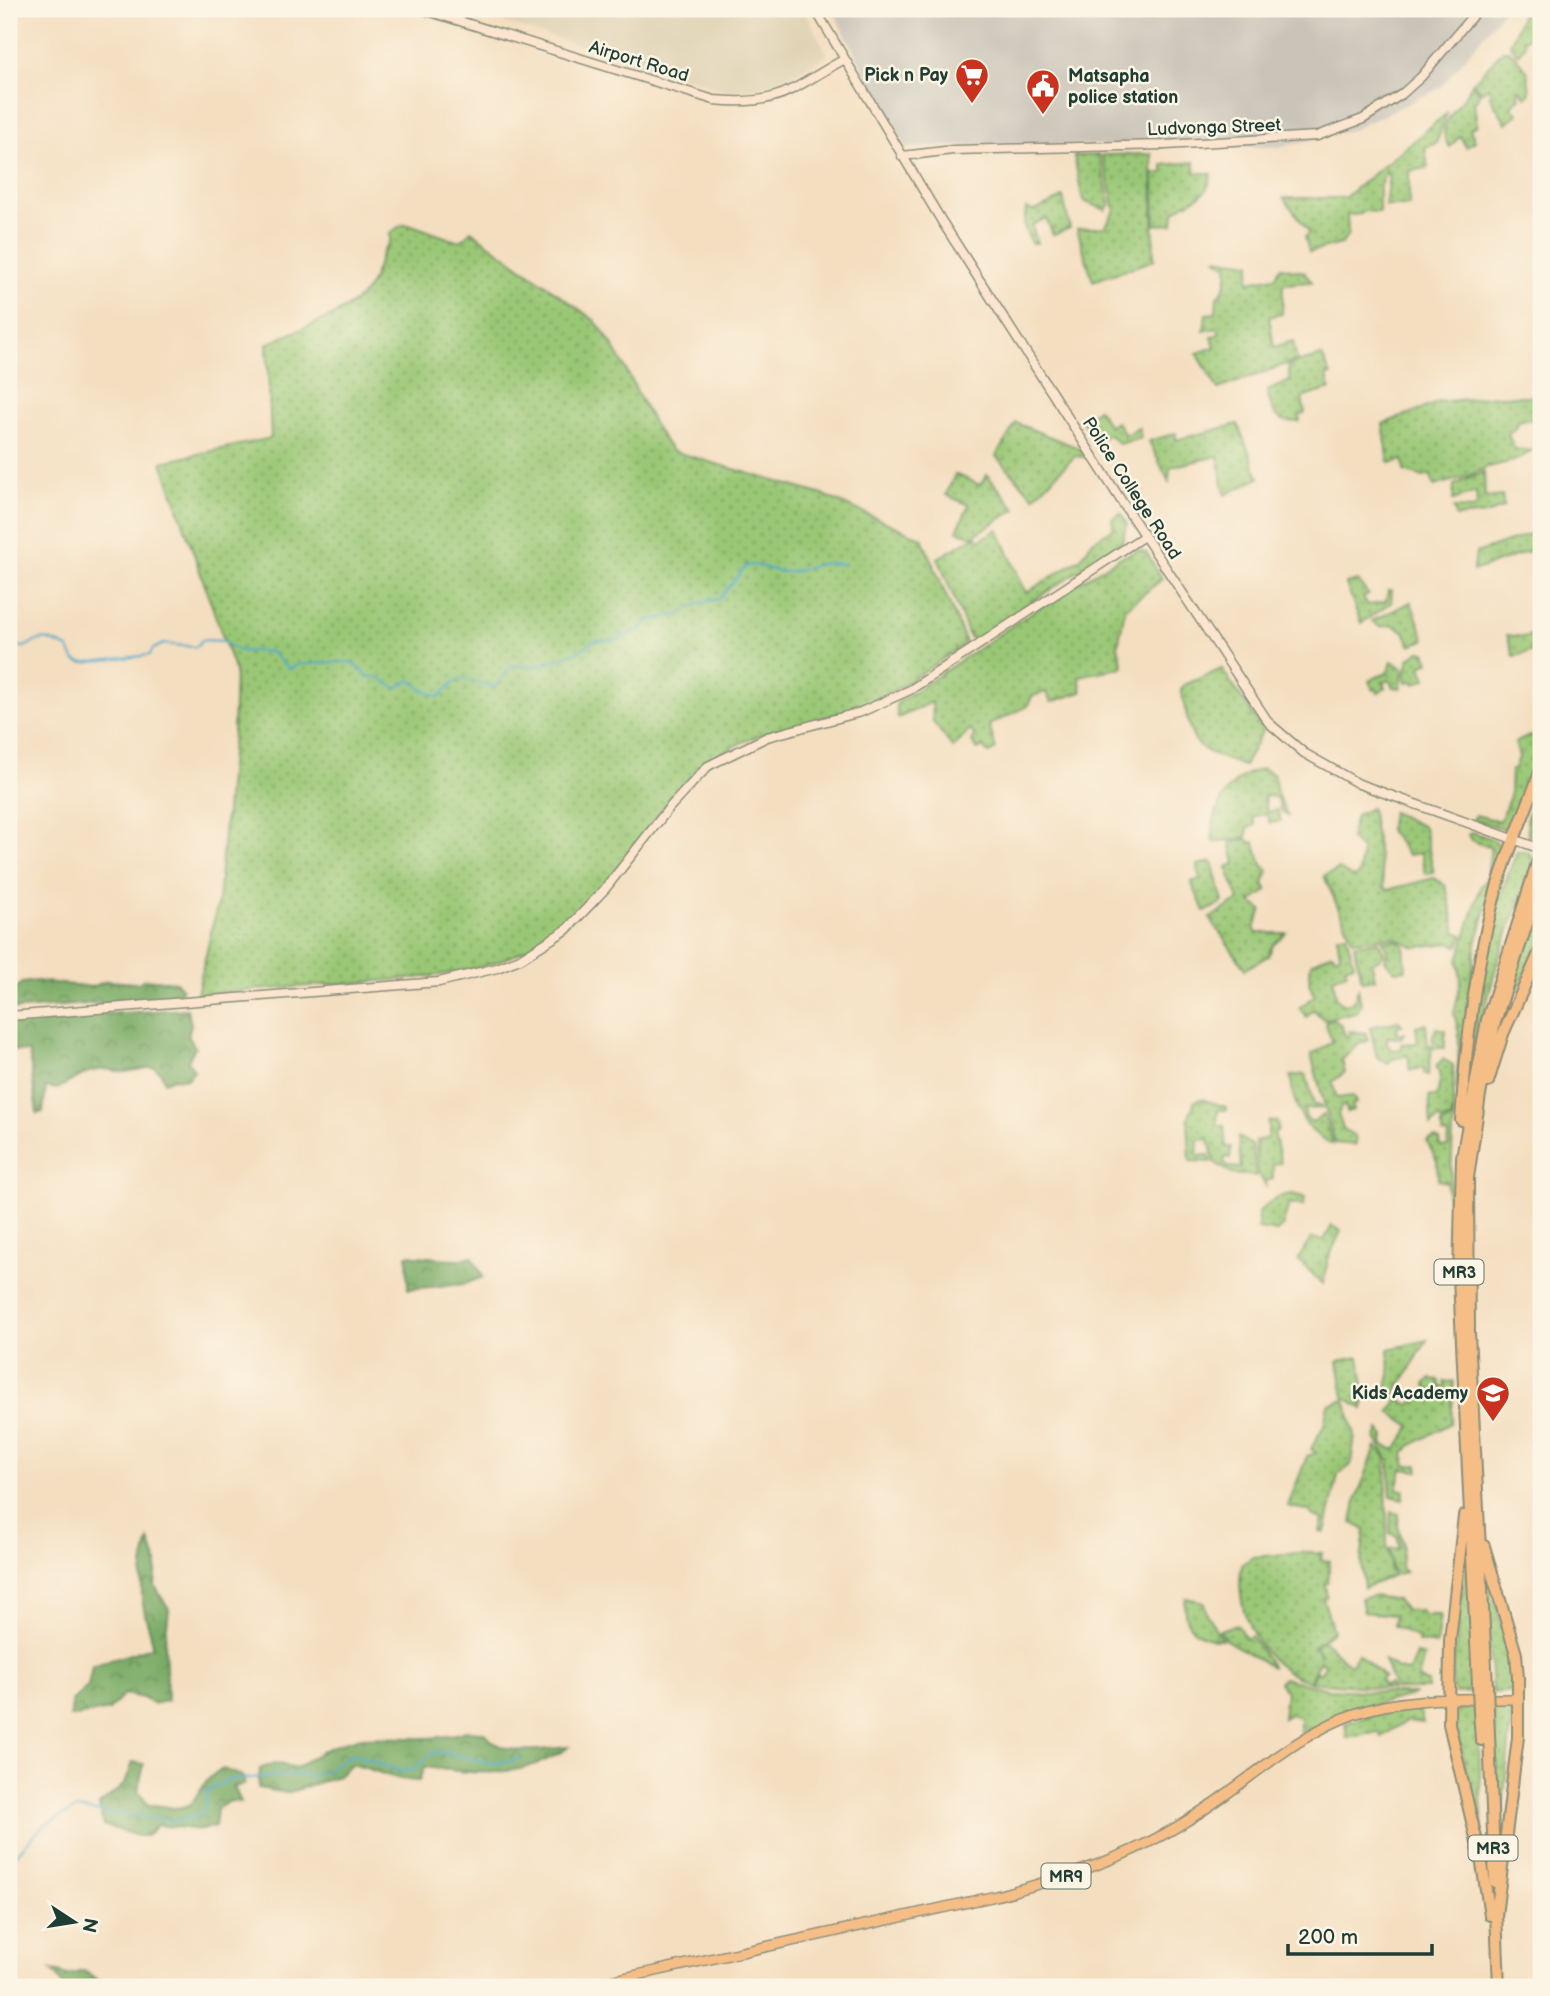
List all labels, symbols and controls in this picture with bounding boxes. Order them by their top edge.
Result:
street label: Airport Road [587,36,691,87]
supermarket icon: Pick n Pay [953,56,991,105]
place label: Pick n Pay [864,65,949,86]
place label: Matsapha police station [1068,66,1178,108]
public building icon: Matsapha police station [1024,67,1062,116]
street label: Ludvonga Street [1147,115,1282,140]
street label: Police College Road [1078,413,1185,563]
road number: MR3 [1434,1260,1484,1284]
school or university icon: Kids Academy [1474,1374,1512,1423]
place label: Kids Academy [1352,1383,1469,1404]
road number: MR3 [1468,1836,1518,1860]
road number: MR9 [1042,1864,1090,1888]
north arrow [38,1888,108,1958]
scale bar [1288,1912,1431,1956]
text: N [76,1916,102,1935]
text: 200 m [1298,1925,1358,1950]

